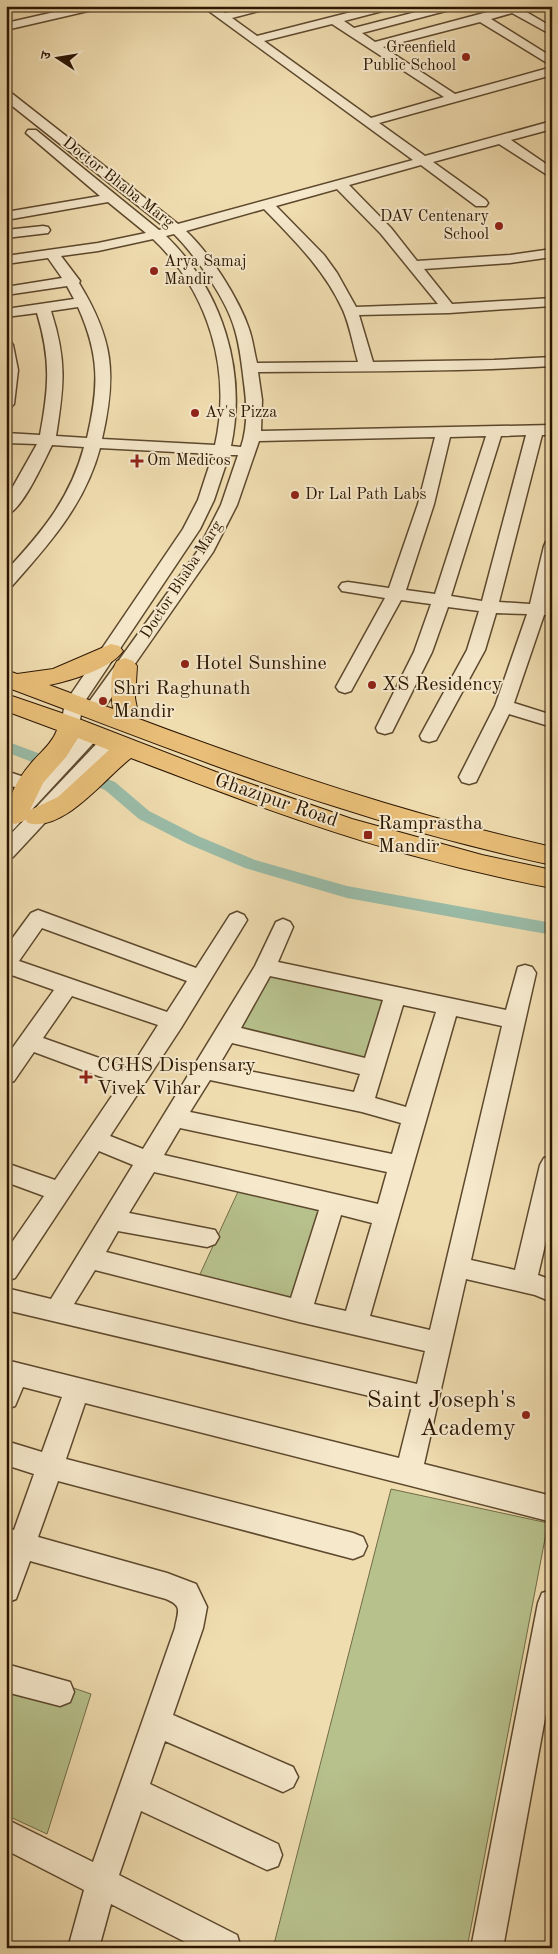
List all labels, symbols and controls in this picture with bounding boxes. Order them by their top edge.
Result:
north arrow [32,32,82,82]
place label: Greenfield Public School [362,40,456,74]
text: उ [38,50,54,61]
marker: Greenfield Public School [460,51,472,63]
street label: Doctor Bhaba Marg [59,135,177,232]
place label: DAV Centenary School [380,209,490,243]
marker: DAV Centenary School [493,220,505,232]
place label: Arya Samaj Mandir [164,254,247,288]
marker: Arya Samaj Mandir [148,265,160,277]
place label: Av's Pizza [205,405,277,421]
marker: Av's Pizza [189,407,201,419]
place label: Om Medicos [147,453,231,469]
marker: Om Medicos [131,455,143,467]
place label: Dr Lal Path Labs [305,487,427,503]
marker: Dr Lal Path Labs [289,489,301,501]
street label: Doctor Bhaba Marg [138,518,226,642]
place label: Hotel Sunshine [195,654,327,674]
marker: Hotel Sunshine [179,658,191,670]
place label: XS Residency [382,675,503,695]
place label: Shri Raghunath Mandir [113,679,251,722]
marker: XS Residency [366,679,378,691]
marker: Shri Raghunath Mandir [97,695,109,707]
street label: Ghazipur Road [212,771,340,831]
place label: Ramprastha Mandir [378,814,483,857]
marker: Ramprastha Mandir [362,829,374,841]
place label: CGHS Dispensary Vivek Vihar [97,1056,256,1099]
marker: CGHS Dispensary Vivek Vihar [79,1070,93,1084]
place label: Saint Joseph's Academy [367,1389,516,1441]
marker: Saint Joseph's Academy [520,1409,532,1421]

